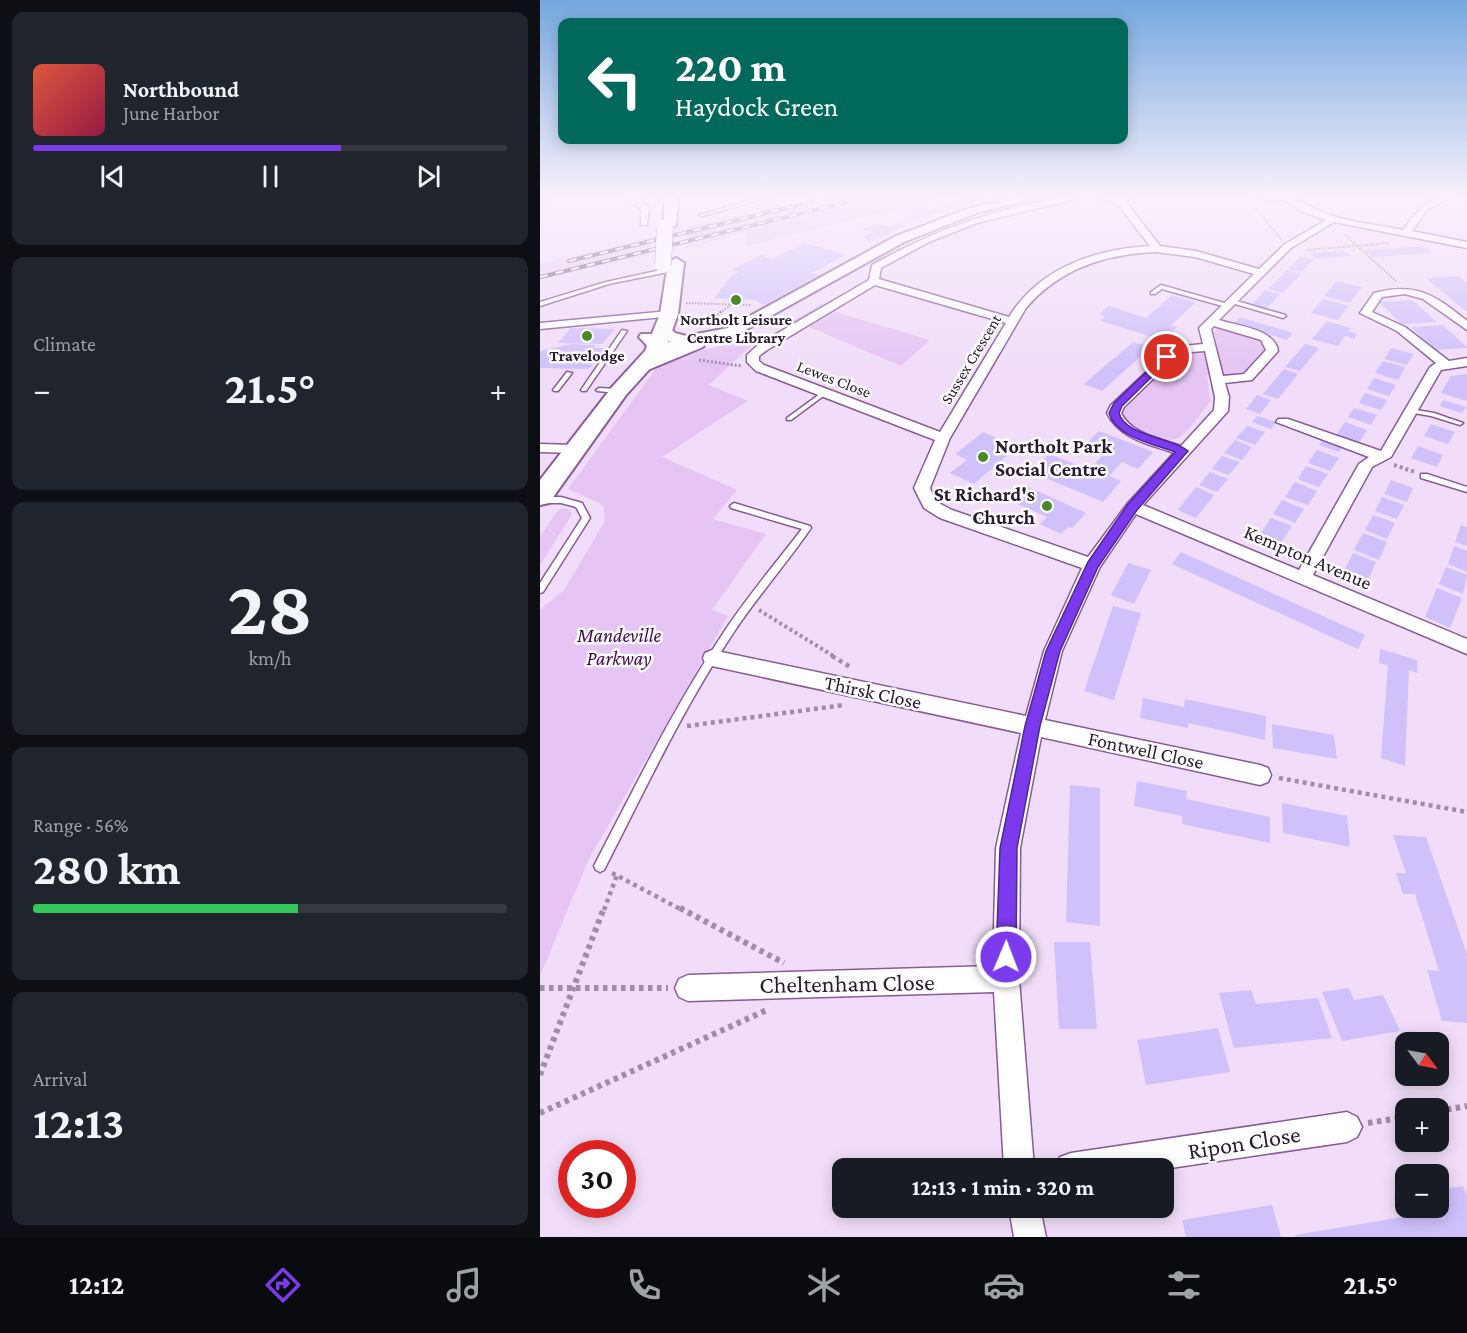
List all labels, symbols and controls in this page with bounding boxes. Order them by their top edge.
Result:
icon: left [576,42,654,120]
text: 220 m [675,43,786,90]
text: Northbound [123,77,239,102]
text: Haydock Green [675,92,838,122]
text: June Harbor [123,102,220,124]
icon: previous [96,160,129,193]
icon: pause [254,160,287,193]
icon: next [412,160,445,193]
marker: Northolt Leisure Centre Library [729,293,743,307]
place label: Northolt Leisure Centre Library [680,311,793,346]
street label: Sussex Crescent [938,311,1005,407]
marker: Travelodge [580,329,594,343]
pin [1141,331,1192,382]
text: Climate [33,333,96,355]
icon: arrive [1150,340,1183,373]
place label: Travelodge [549,347,625,364]
street label: Lewes Close [795,357,873,401]
text: 21.5° [225,363,315,413]
text: − [33,371,50,408]
text: + [490,371,507,408]
place label: Northolt Park Social Centre [995,435,1113,480]
marker: Northolt Park Social Centre [976,450,990,464]
place label: St Richard's Church [934,483,1036,528]
marker: St Richard's Church [1040,499,1054,513]
street label: Kempton Avenue [1241,520,1375,595]
text: 28 [227,564,313,651]
park label: Mandeville Parkway [576,624,662,670]
text: km/h [248,647,292,669]
street label: Thirsk Close [822,671,924,713]
street label: Fontwell Close [1086,727,1206,773]
text: Range · 56% [33,814,128,836]
text: 280 km [33,844,181,894]
position arrow [974,925,1038,989]
street label: Cheltenham Close [759,968,935,998]
north arrow [1395,1032,1449,1086]
map controls [1395,1032,1449,1218]
text: Arrival [33,1068,87,1090]
text: 12:13 [33,1098,124,1148]
button: + [1395,1098,1449,1152]
street label: Ripon Close [1186,1120,1302,1164]
speed limit sign: 30 [558,1140,636,1218]
button: − [1395,1164,1449,1218]
text: 12:13 · 1 min · 320 m [912,1175,1094,1200]
icon: directions [262,1264,304,1306]
icon: music [443,1264,485,1306]
icon: phone [623,1264,665,1306]
icon: climate [803,1264,845,1306]
icon: car [983,1264,1025,1306]
icon: filters [1163,1264,1205,1306]
text: 12:12 [69,1270,124,1300]
text: 21.5° [1343,1270,1398,1300]

